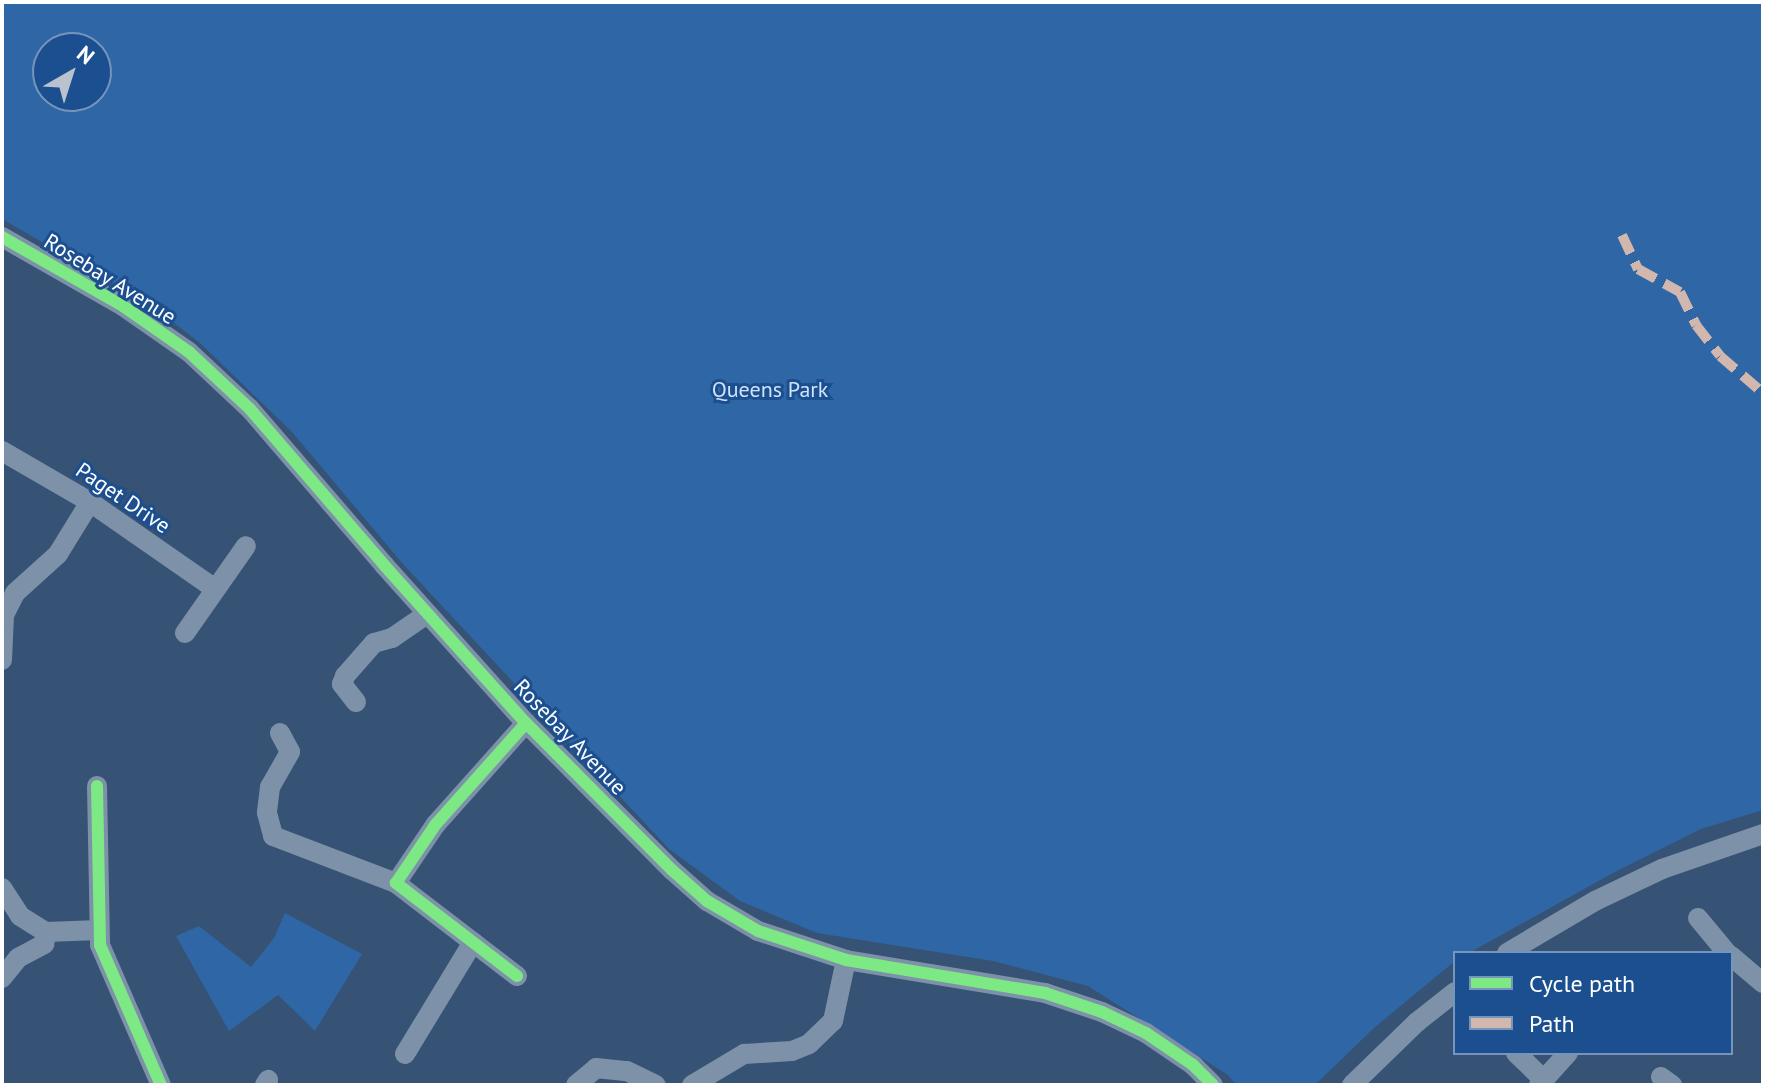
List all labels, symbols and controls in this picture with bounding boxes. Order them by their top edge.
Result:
north arrow [32,32,112,112]
text: N [71,39,100,70]
street label: Rosebay Avenue [39,228,181,330]
park label: Queens Park [712,377,828,403]
street label: Paget Drive [71,457,175,539]
street label: Rosebay Avenue [508,673,632,801]
legend [1453,951,1733,1055]
text: Cycle path [1529,968,1635,999]
text: Path [1529,1008,1575,1039]

